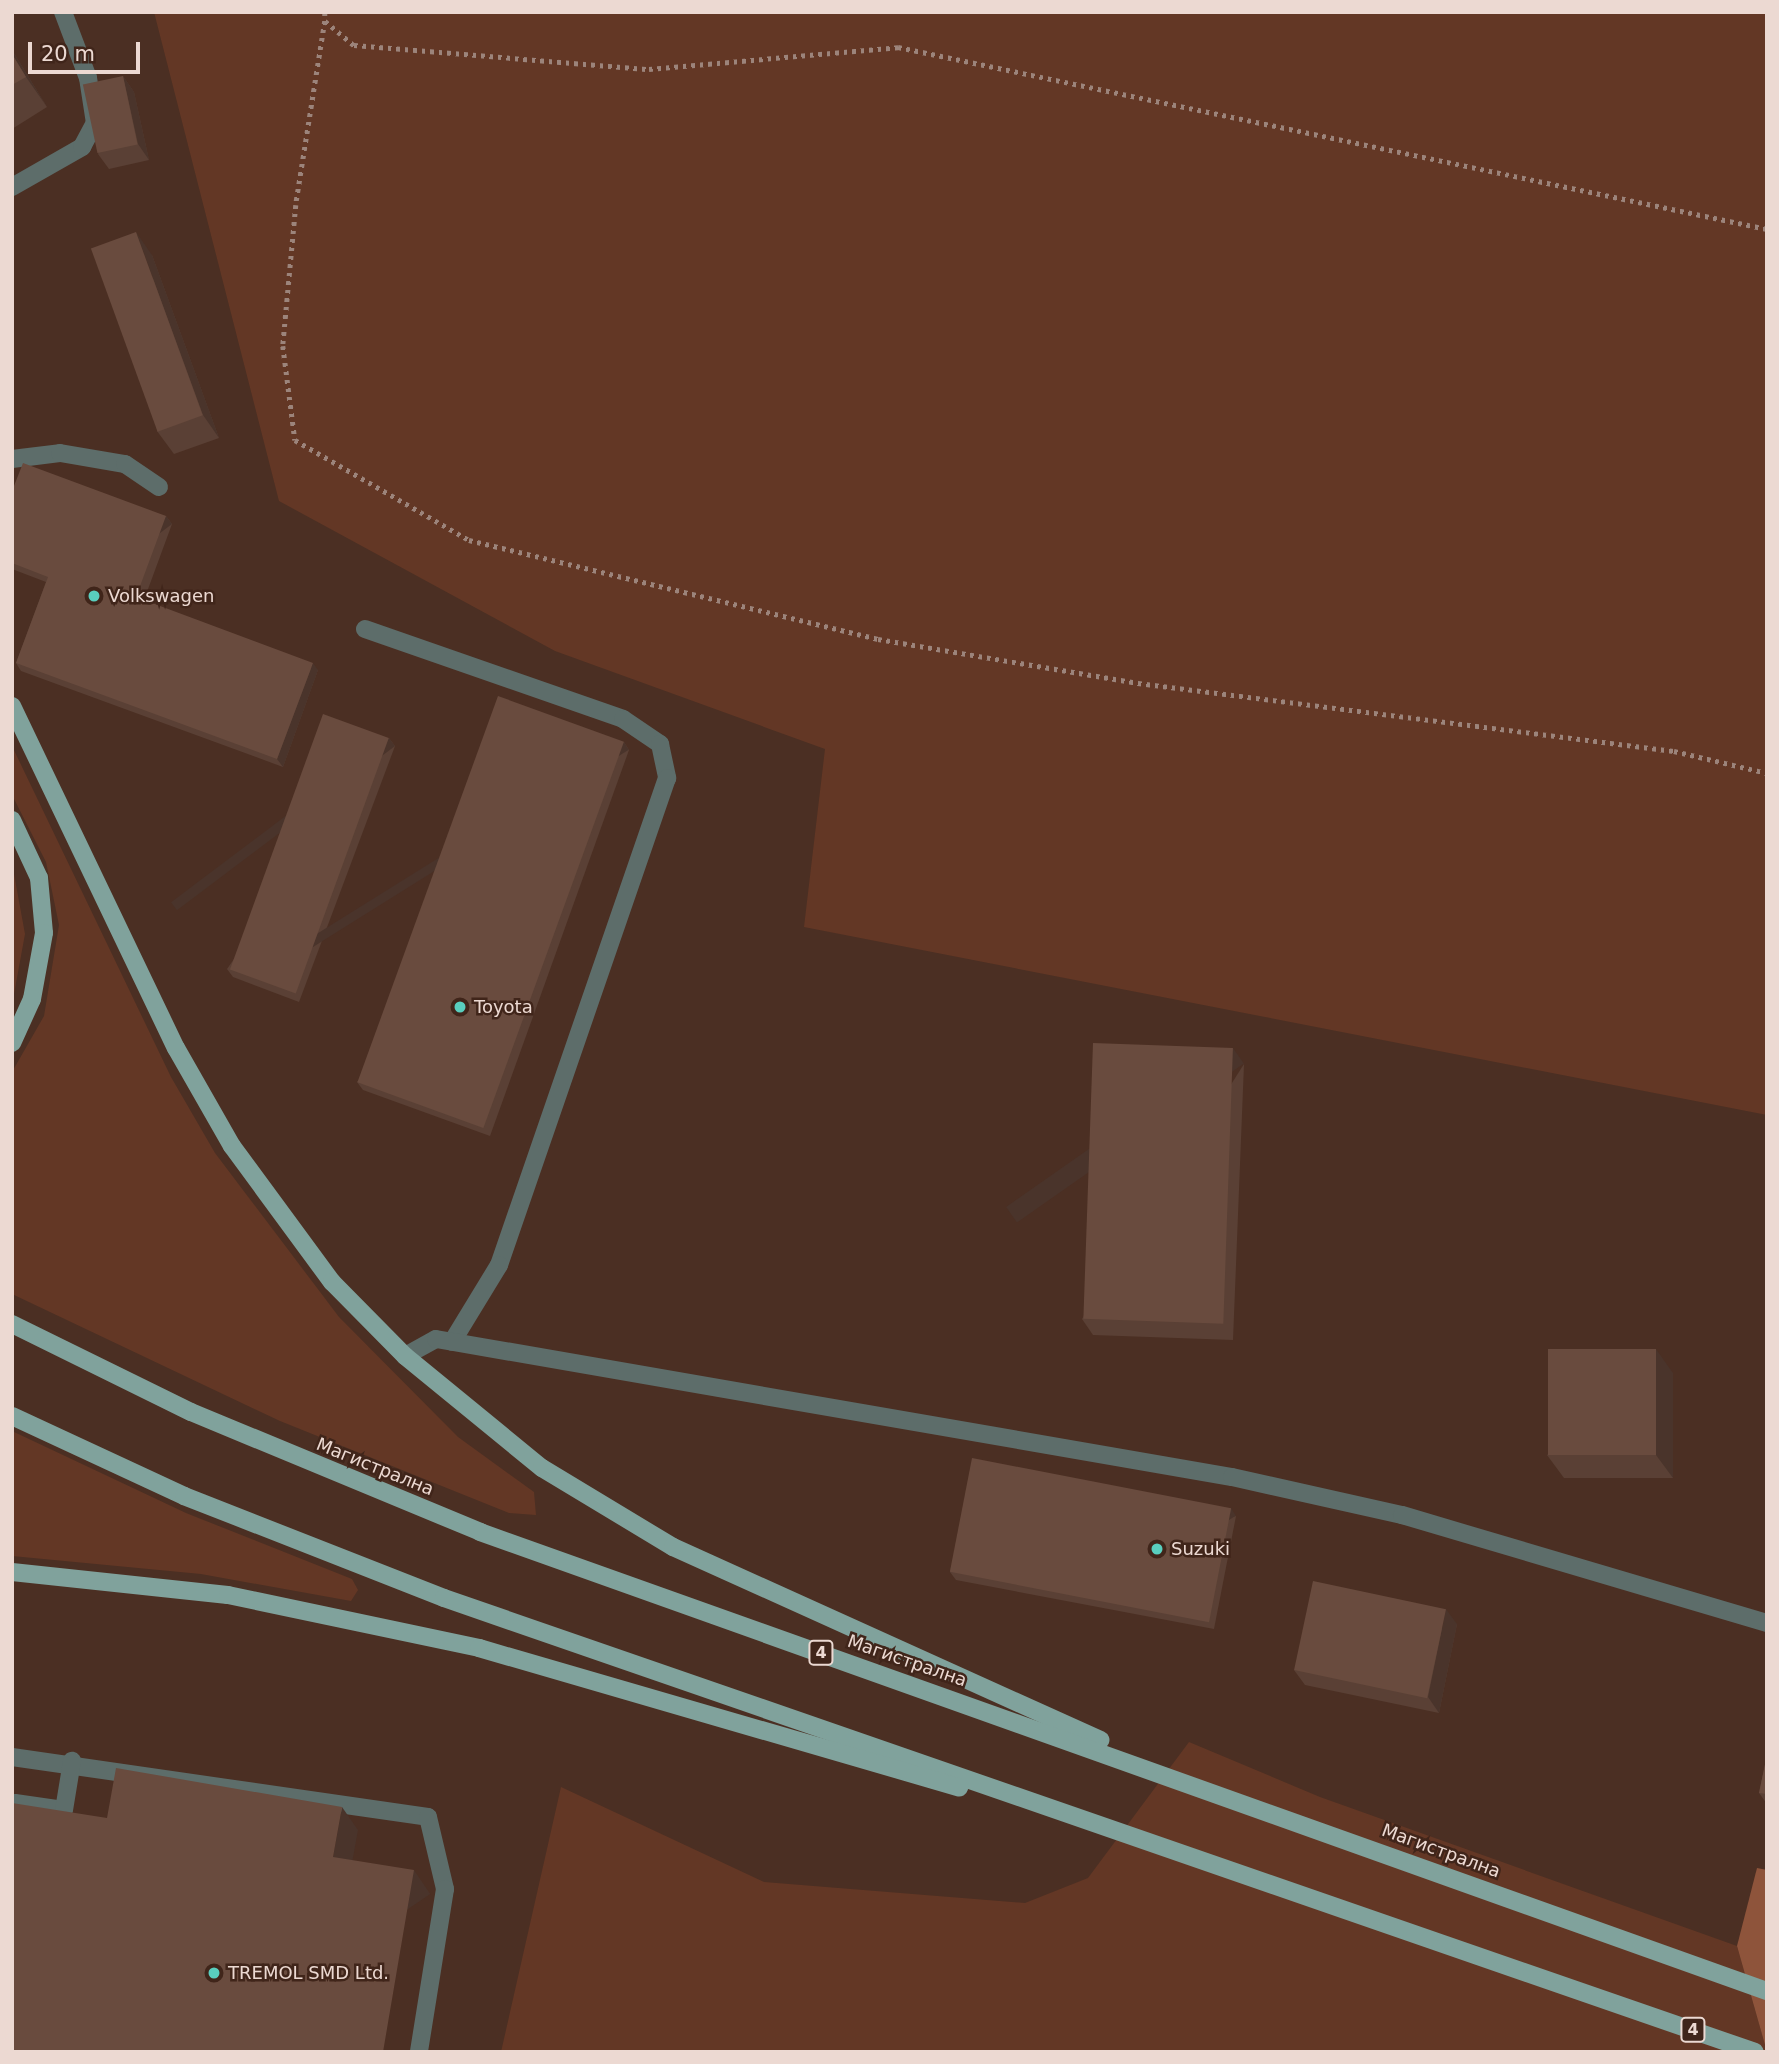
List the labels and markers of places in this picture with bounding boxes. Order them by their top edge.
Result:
place label: Volkswagen [108,585,214,607]
marker: Volkswagen [86,588,102,604]
place label: Toyota [474,996,533,1018]
marker: Toyota [452,999,468,1015]
place label: Suzuki [1171,1538,1230,1560]
marker: Suzuki [1149,1541,1165,1557]
place label: TREMOL SMD Ltd. [228,1962,389,1984]
marker: TREMOL SMD Ltd. [206,1965,222,1981]

